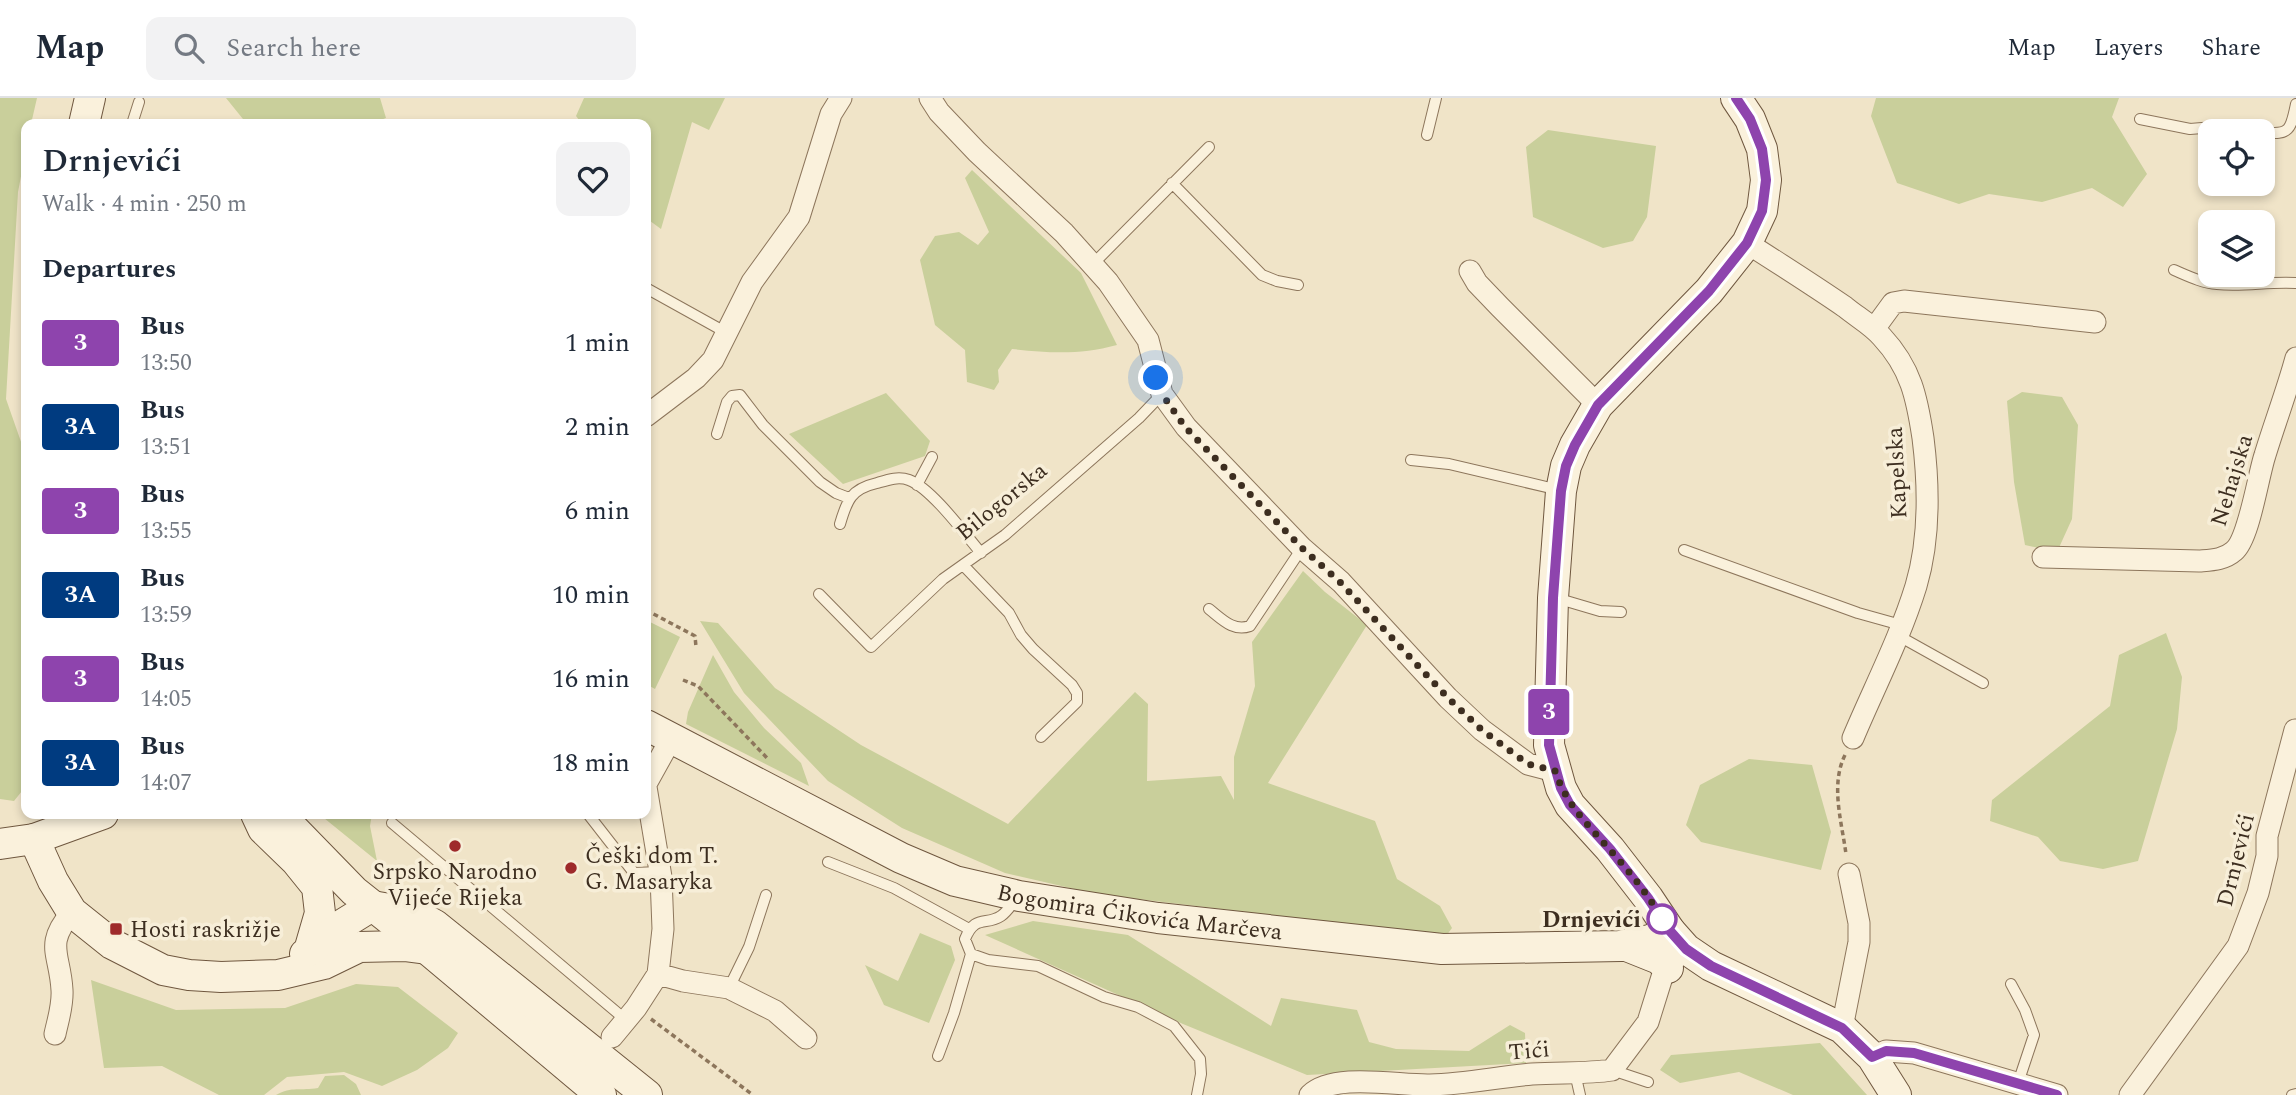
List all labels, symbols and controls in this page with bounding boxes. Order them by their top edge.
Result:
search box [146,17,636,80]
text: Map [35,23,104,73]
text: Search here [226,28,361,68]
icon: search [170,29,208,67]
text: Map [2007,30,2056,66]
text: Layers [2094,30,2164,66]
text: Share [2202,30,2261,66]
map controls [2198,119,2275,287]
button: locate [2198,119,2275,196]
text: Drnjevići [42,136,182,186]
button: heart [556,142,630,216]
text: Walk · 4 min · 250 m [42,187,247,222]
button: layers [2198,210,2275,287]
text: Departures [42,249,176,289]
text: Bus [140,306,185,346]
text: 1 min [565,323,630,363]
text: 3 [74,325,87,361]
text: 13:50 [140,346,192,381]
your location [1138,360,1173,395]
text: Bus [140,390,185,430]
text: 2 min [565,407,630,447]
text: 3A [64,409,97,445]
street label: Kapelska [1878,426,1917,520]
text: 13:51 [140,430,192,465]
street label: Nehajska [2202,430,2263,531]
street label: Bilogorska [949,454,1055,550]
text: Bus [140,474,185,514]
text: 6 min [565,491,630,531]
text: 3 [74,493,87,529]
text: 13:55 [140,514,192,549]
text: Bus [140,558,185,598]
text: 10 min [552,575,630,615]
text: 3A [64,577,97,613]
text: 13:59 [140,598,192,633]
text: Bus [140,642,185,682]
text: 16 min [552,659,630,699]
text: 3 [74,661,87,697]
text: 14:05 [140,682,192,717]
line badge: 3 [1526,689,1572,735]
text: 3 [1542,694,1556,730]
text: Bus [140,726,185,766]
text: 18 min [552,743,630,783]
text: 3A [64,745,97,781]
text: 14:07 [140,766,192,801]
street label: Drnjevići [2208,810,2265,911]
marker: Srpsko Narodno Vijeće Rijeka [447,838,463,854]
place label: Češki dom T. G. Masaryka [585,839,718,900]
place label: Srpsko Narodno Vijeće Rijeka [373,855,537,916]
marker: Češki dom T. G. Masaryka [563,860,579,876]
street label: Bogomira Ćikovića Marčeva [993,875,1284,950]
place label: Drnjevići [1542,903,1641,938]
marker: Drnjevići [1647,904,1677,934]
place label: Hosti raskrižje [130,913,281,948]
marker: Hosti raskrižje [108,921,124,937]
street label: Tići [1507,1032,1551,1071]

